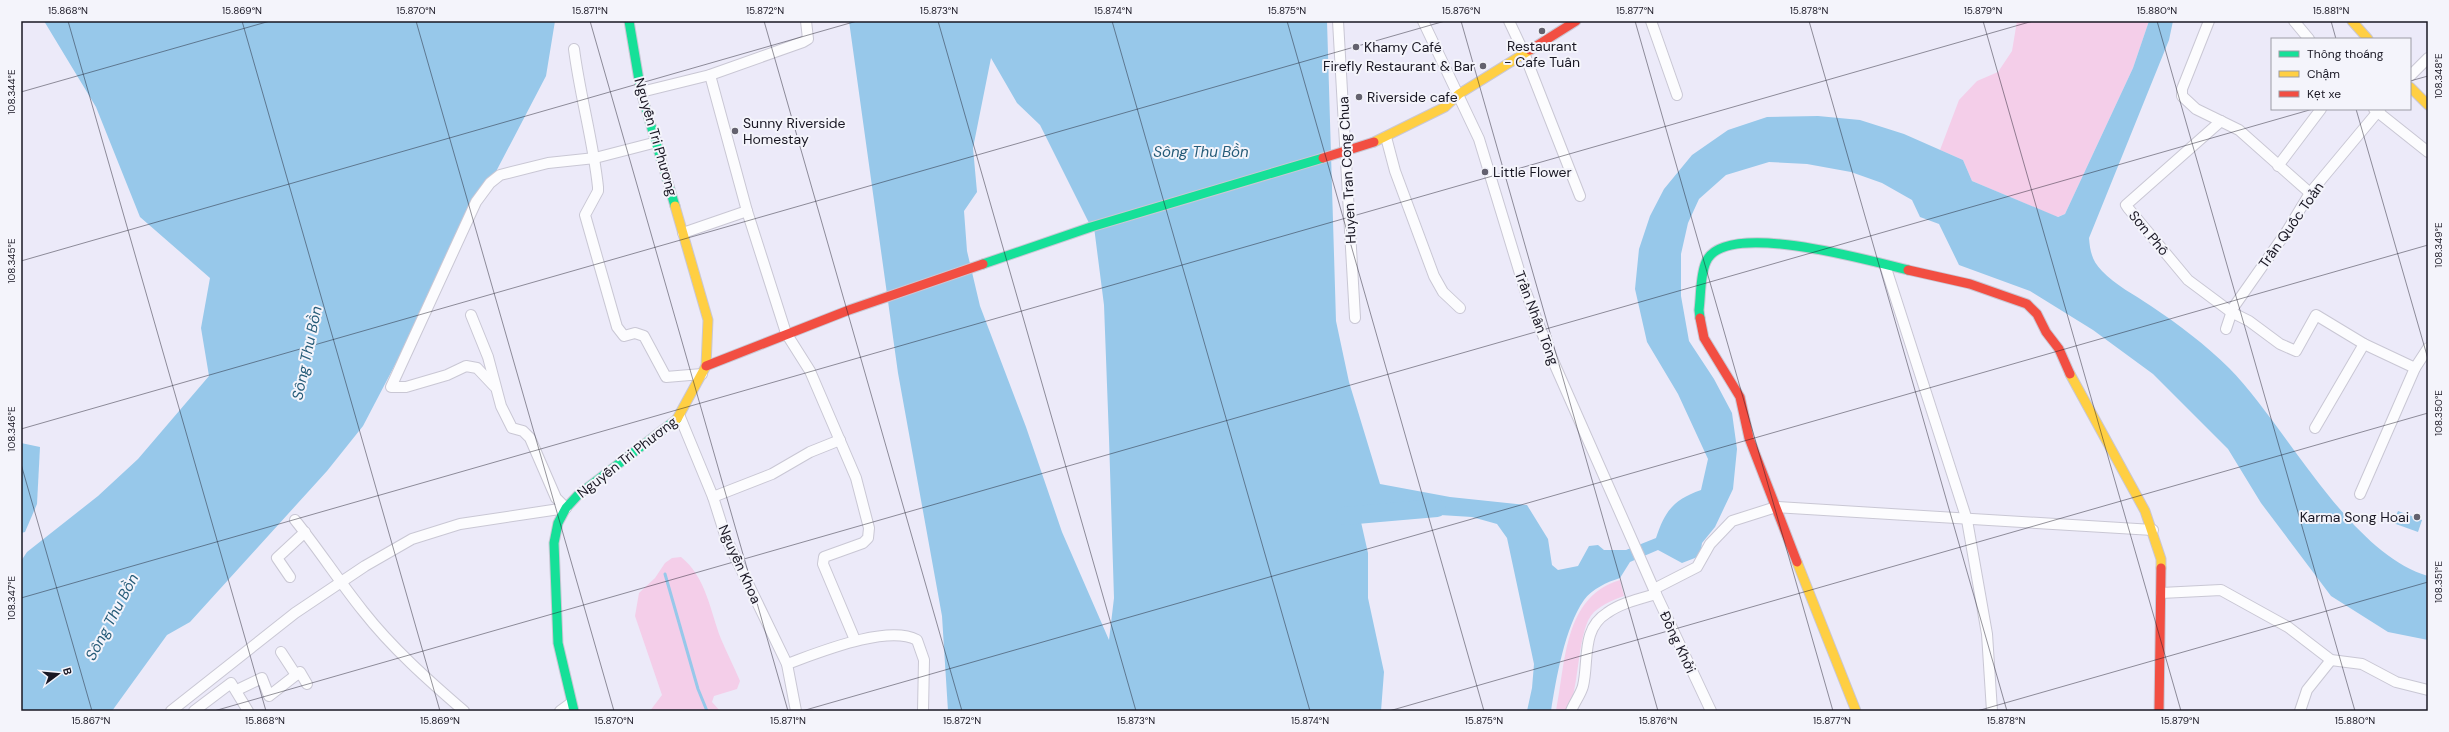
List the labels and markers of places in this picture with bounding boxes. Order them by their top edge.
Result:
marker: Restaurant - Cafe Tuân [1537,26,1547,36]
place label: Restaurant - Cafe Tuân [1504,37,1580,71]
place label: Khamy Café [1364,38,1442,56]
marker: Khamy Café [1351,42,1361,52]
place label: Firefly Restaurant & Bar [1323,57,1475,75]
marker: Firefly Restaurant & Bar [1478,61,1488,71]
place label: Riverside cafe [1367,88,1458,106]
marker: Riverside cafe [1354,92,1364,102]
place label: Sunny Riverside Homestay [743,114,846,148]
marker: Sunny Riverside Homestay [730,126,740,136]
place label: Little Flower [1493,163,1572,181]
marker: Little Flower [1480,167,1490,177]
place label: Karma Song Hoai [2300,508,2409,526]
marker: Karma Song Hoai [2412,512,2422,522]

